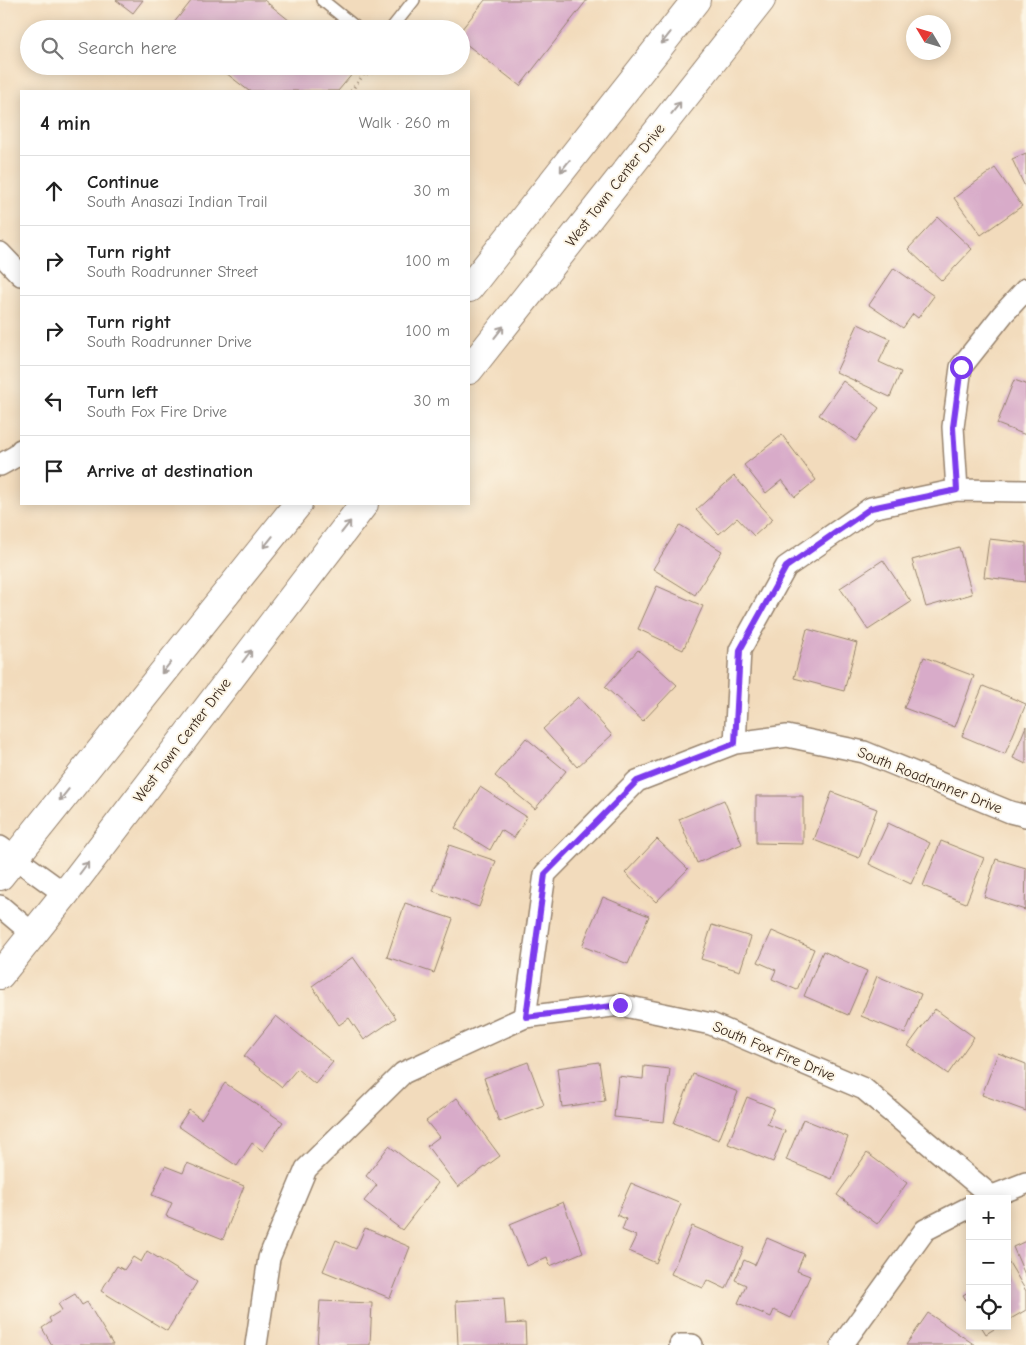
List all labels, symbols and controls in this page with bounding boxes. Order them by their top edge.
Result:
north arrow [906,15,951,60]
search box [20,20,470,75]
one-way arrow [660,31,671,44]
icon: search [38,34,66,62]
text: Search here [78,37,177,59]
one-way arrow [670,102,681,115]
text: 4 min [40,111,91,135]
text: Walk · 260 m [359,114,450,132]
street label: West Town Center Drive [561,120,669,250]
one-way arrow [560,159,570,173]
text: Continue [87,171,159,193]
icon: ahead [40,177,68,205]
text: 30 m [414,182,450,200]
text: South Anasazi Indian Trail [87,193,268,211]
text: Turn right [87,241,171,263]
icon: right [40,247,68,275]
text: 100 m [406,252,450,270]
text: South Roadrunner Street [87,263,258,281]
text: Turn right [87,311,171,333]
icon: right [40,317,68,345]
text: 100 m [406,322,450,340]
one-way arrow [493,326,504,339]
text: South Roadrunner Drive [87,333,252,351]
route start [950,356,973,379]
text: Turn left [87,381,158,403]
icon: left [40,387,68,415]
text: 30 m [414,392,450,410]
text: South Fox Fire Drive [87,403,227,421]
icon: arrive [40,457,68,485]
text: Arrive at destination [87,460,253,482]
one-way arrow [341,520,351,534]
one-way arrow [262,535,273,548]
one-way arrow [241,650,252,663]
one-way arrow [160,662,171,675]
street label: West Town Center Drive [129,674,235,806]
street label: South Roadrunner Drive [855,743,1005,817]
one-way arrow [58,788,69,801]
one-way arrow [79,862,90,875]
route end [609,994,632,1017]
street label: South Fox Fire Drive [710,1017,838,1085]
map controls [966,1195,1011,1330]
button: + [966,1195,1011,1240]
button: − [966,1240,1011,1285]
button: locate [966,1285,1011,1330]

